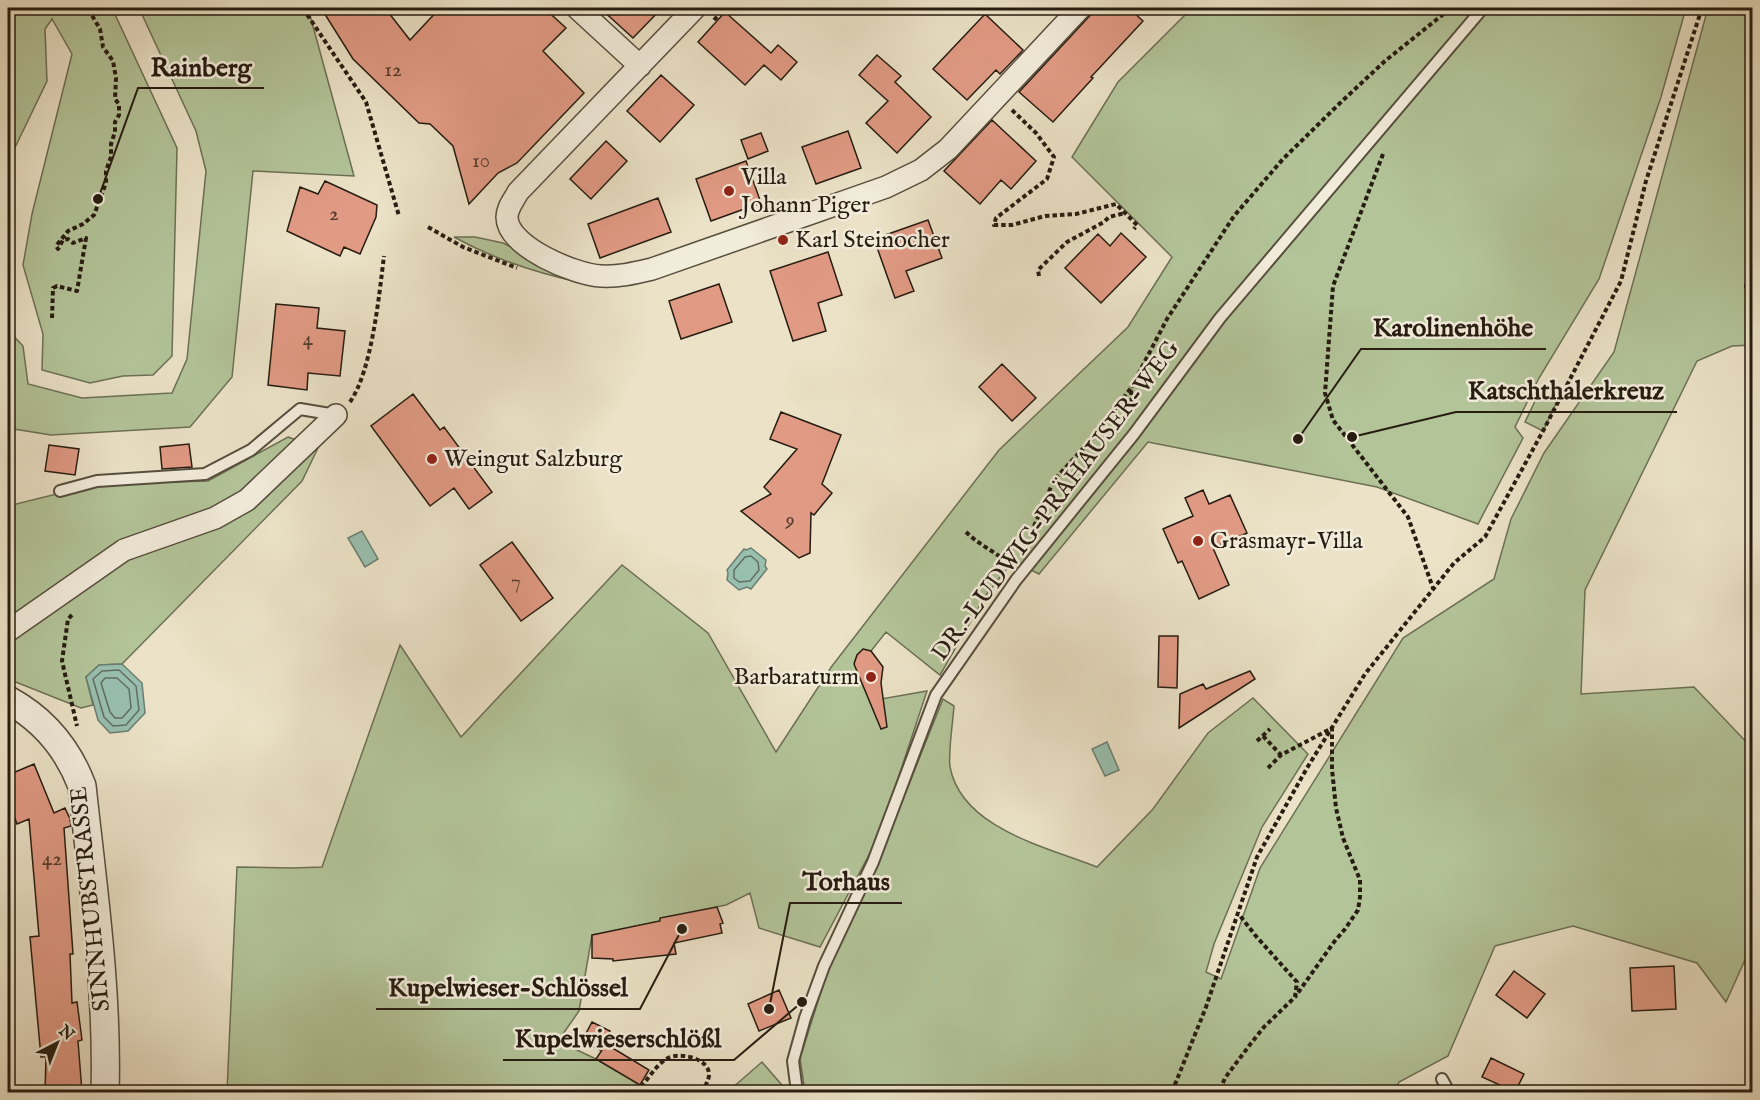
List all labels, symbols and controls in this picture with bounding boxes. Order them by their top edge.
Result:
callout: Rainberg [138,44,264,88]
text: Rainberg [150,52,252,85]
house number: 12 [384,57,402,84]
house number: 10 [472,148,490,175]
place label: Villa Johann Piger [738,162,870,221]
marker: Villa Johann Piger [722,184,736,198]
house number: 2 [329,201,339,228]
place label: Karl Steinocher [795,225,950,256]
marker: Karl Steinocher [776,233,790,247]
callout: Karolinenhöhe [1361,305,1546,349]
text: Karolinenhöhe [1373,312,1533,345]
house number: 4 [303,326,314,353]
street label: DR.-LUDWIG-PRÄHAUSER-WEG [925,334,1187,668]
callout: Katschthalerkreuz [1456,368,1677,412]
text: Katschthalerkreuz [1468,375,1664,408]
place label: Weingut Salzburg [444,444,623,475]
marker: Weingut Salzburg [425,452,439,466]
house number: 9 [784,507,795,534]
place label: Grasmayr-Villa [1210,526,1363,557]
marker: Grasmayr-Villa [1191,534,1205,548]
house number: 7 [511,569,521,596]
place label: Barbaraturm [734,662,859,693]
marker: Barbaraturm [864,670,878,684]
street label: SINNHUBSTRASSE [64,785,118,1013]
house number: 42 [42,846,62,873]
callout: Torhaus [790,859,902,903]
text: Torhaus [801,866,890,899]
callout: Kupelwieser-Schlössel [376,965,640,1009]
text: Kupelwieser-Schlössel [388,972,629,1005]
north arrow [27,1013,87,1073]
callout: Kupelwieserschlößl [503,1016,734,1060]
text: N [53,1021,78,1046]
text: Kupelwieserschlößl [515,1023,722,1056]

